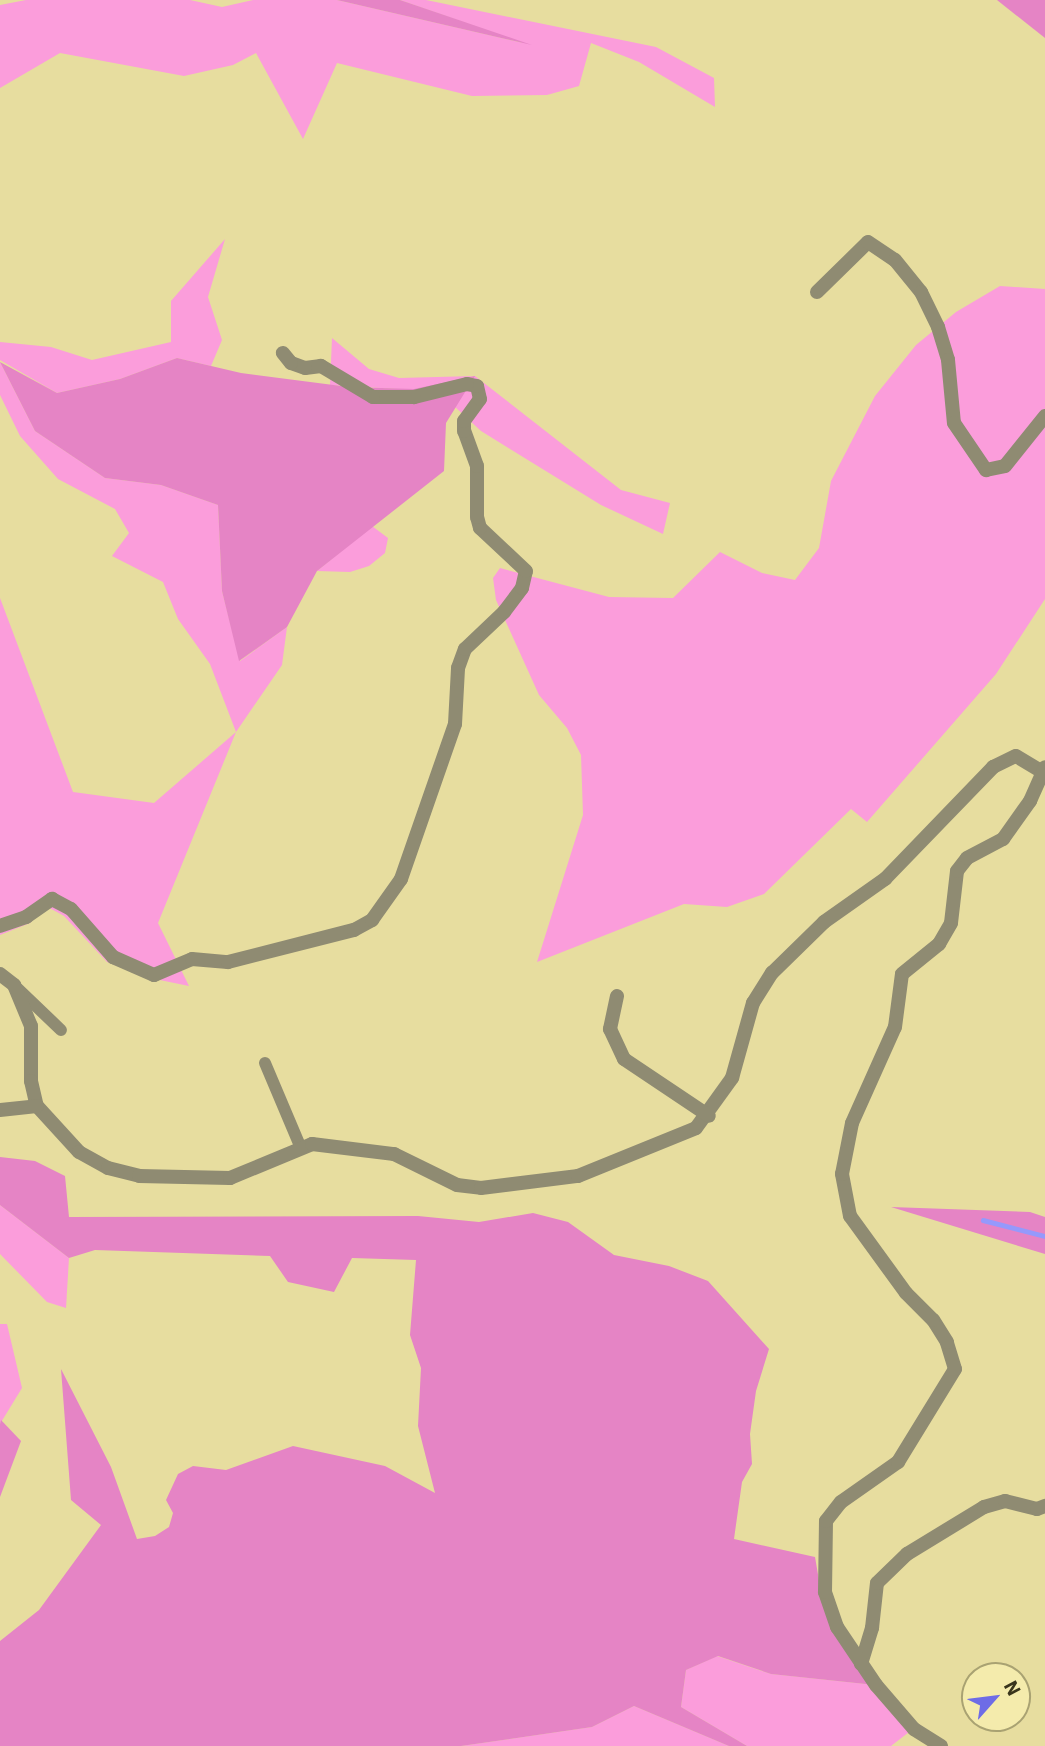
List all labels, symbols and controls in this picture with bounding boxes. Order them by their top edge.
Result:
north arrow [961,1662,1031,1732]
text: N [999,1676,1027,1700]

